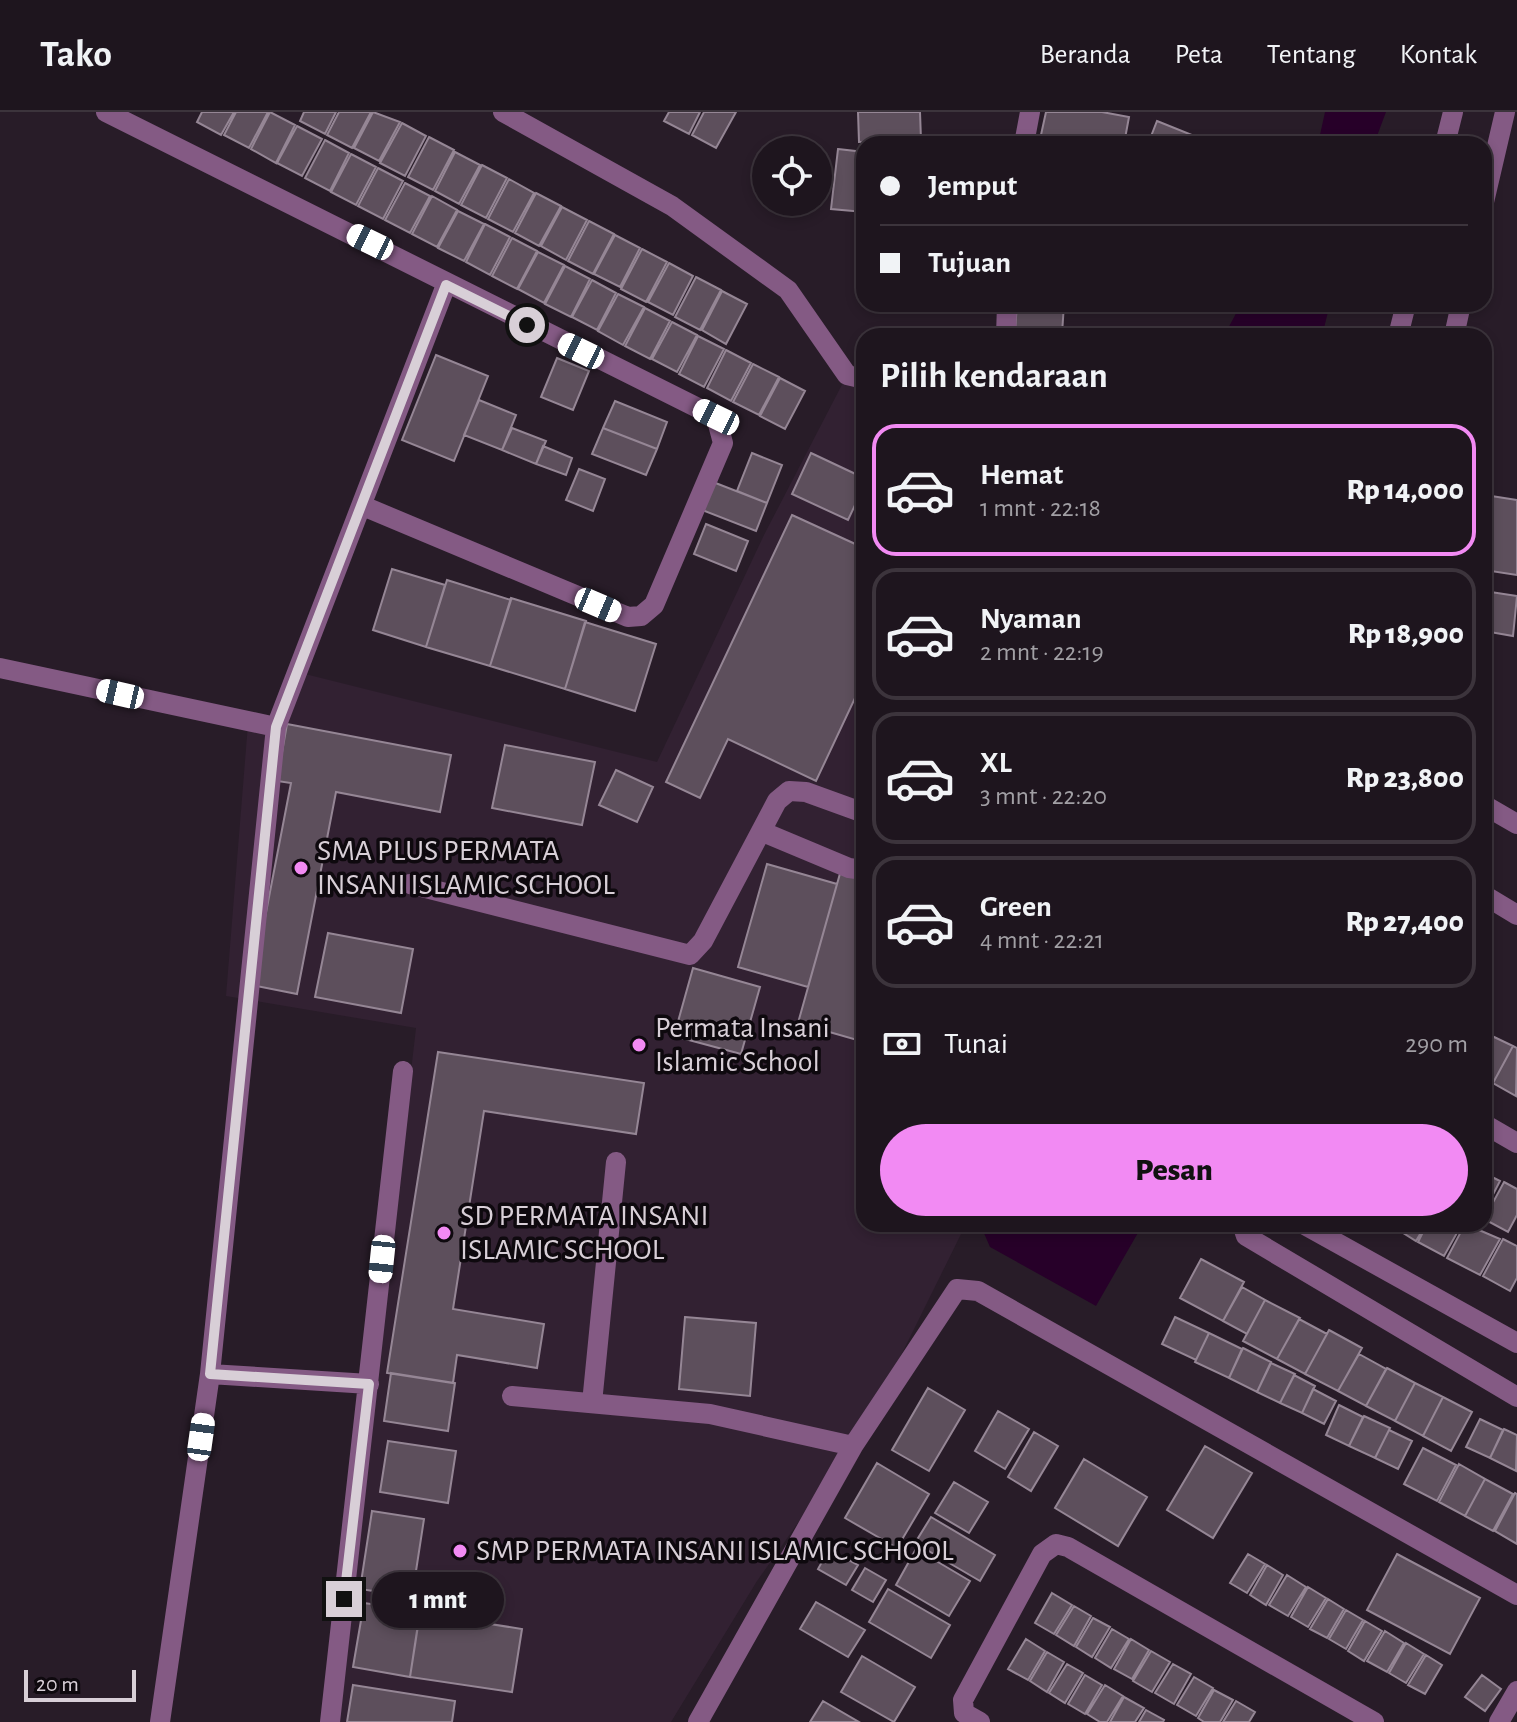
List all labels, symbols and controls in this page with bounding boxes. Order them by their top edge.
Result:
text: Tako [40,36,112,74]
text: Beranda [1040,41,1131,69]
text: Peta [1175,41,1223,69]
text: Tentang [1267,41,1356,69]
text: Kontak [1400,41,1477,69]
map controls [752,136,832,216]
button: locate [752,136,832,216]
text: Jemput [928,171,1017,201]
car [343,221,397,263]
text: Tujuan [928,248,1011,278]
route start [509,307,545,343]
car [554,330,608,372]
text: Pilih kendaraan [880,358,1108,394]
car [689,396,743,438]
icon: car [884,454,956,526]
text: Hemat [980,460,1063,490]
text: Rp 14,000 [1346,475,1464,505]
text: 1 mnt · 22:18 [980,495,1101,521]
car [571,585,625,625]
icon: car [884,598,956,670]
text: Nyaman [980,604,1082,634]
text: Rp 18,900 [1348,619,1464,649]
text: 2 mnt · 22:19 [980,639,1104,665]
car [94,677,146,711]
icon: car [884,742,956,814]
text: XL [980,748,1012,778]
text: Rp 23,800 [1346,763,1464,793]
text: 3 mnt · 22:20 [980,783,1107,809]
place label: SMA PLUS PERMATA INSANI ISLAMIC SCHOOL [317,836,615,900]
marker: SMA PLUS PERMATA INSANI ISLAMIC SCHOOL [292,859,310,877]
icon: car [884,886,956,958]
text: Green [980,892,1052,922]
text: Rp 27,400 [1345,907,1464,937]
text: 4 mnt · 22:21 [980,927,1104,953]
place label: Permata Insani Islamic School [655,1013,830,1077]
icon: cash [880,1022,924,1066]
text: Tunai [944,1029,1008,1059]
text: 290 m [1405,1031,1468,1057]
marker: Permata Insani Islamic School [630,1036,648,1054]
button: Pesan [880,1124,1468,1216]
place label: SD PERMATA INSANI ISLAMIC SCHOOL [460,1201,708,1265]
marker: SD PERMATA INSANI ISLAMIC SCHOOL [435,1224,453,1242]
car [368,1234,396,1284]
car [186,1412,216,1462]
place label: SMP PERMATA INSANI ISLAMIC SCHOOL [476,1536,954,1566]
marker: SMP PERMATA INSANI ISLAMIC SCHOOL [451,1542,469,1560]
callout: 1 mnt [372,1571,504,1627]
route end [326,1581,362,1617]
text: 1 mnt [409,1587,467,1613]
scale bar [24,1666,136,1702]
text: 20 m [36,1673,79,1695]

